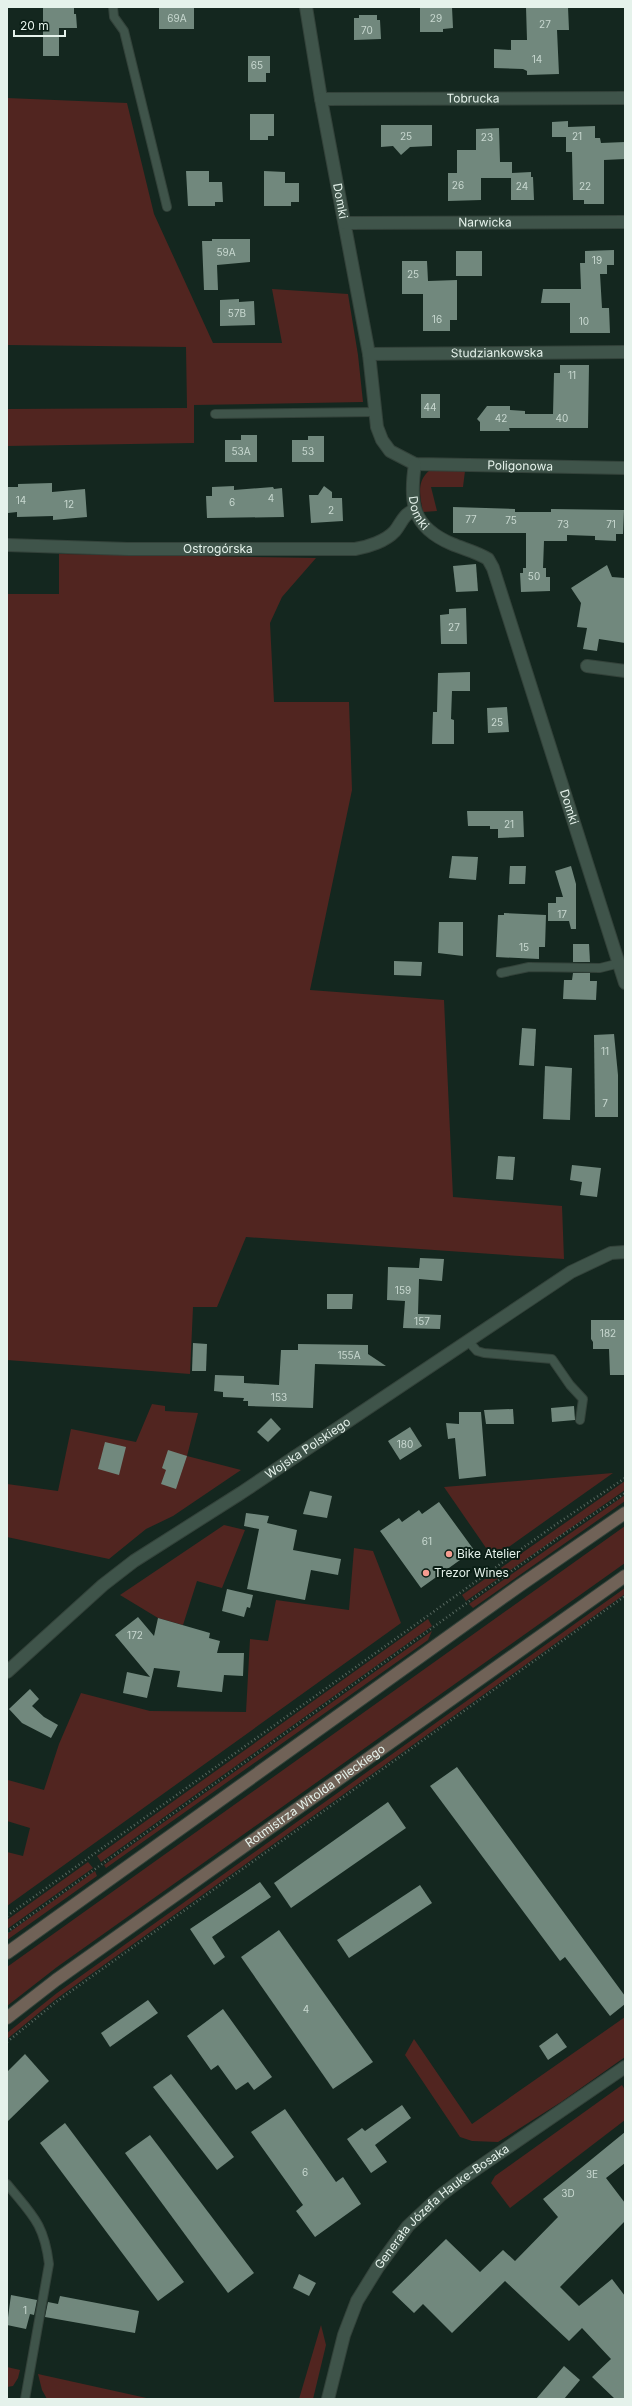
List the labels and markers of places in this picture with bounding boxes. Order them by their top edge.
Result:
place label: Bike Atelier [457,1546,521,1561]
marker: Bike Atelier [444,1549,454,1559]
place label: Trezor Wines [434,1565,509,1580]
marker: Trezor Wines [421,1568,431,1578]

